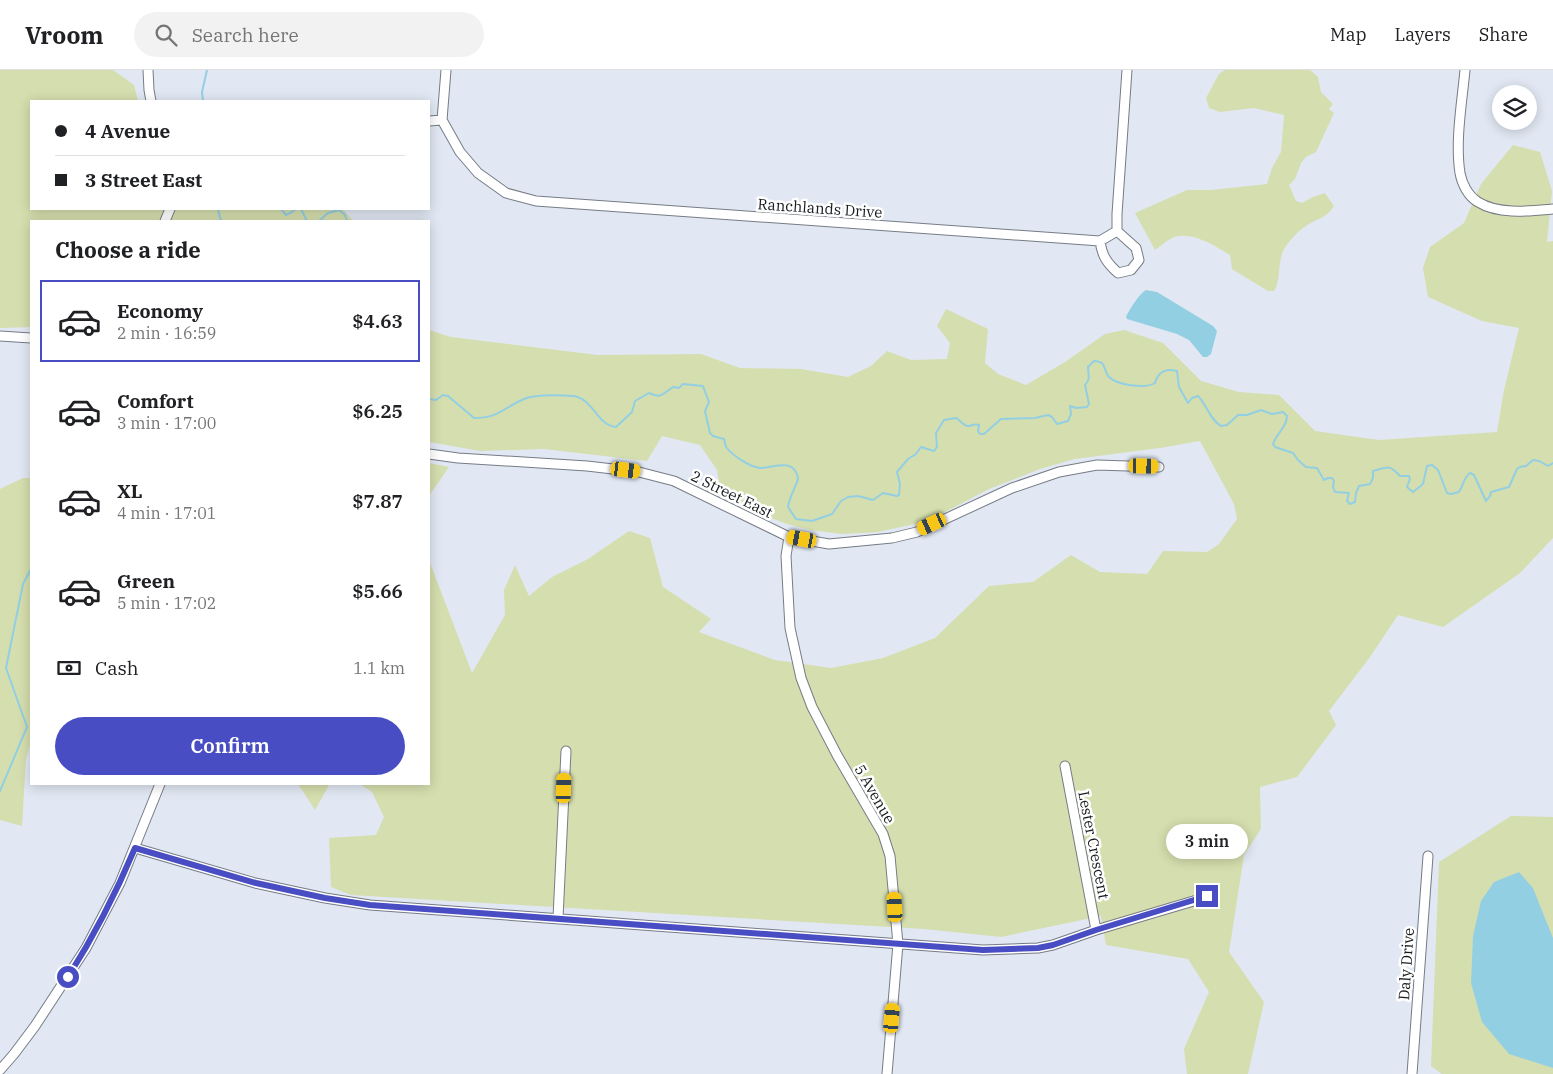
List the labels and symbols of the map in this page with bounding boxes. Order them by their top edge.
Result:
street label: Ranchlands Drive [757,194,883,222]
car [1128,458,1159,474]
car [610,461,641,479]
street label: 2 Street East [688,466,776,522]
car [915,511,948,537]
car [785,529,818,549]
street label: 5 Avenue [850,761,900,827]
car [555,773,572,803]
street label: Lester Crescent [1074,789,1114,901]
callout: 3 min [1166,824,1248,858]
route end [1196,885,1218,907]
car [886,892,903,922]
street label: Daly Drive [1394,927,1418,1001]
route start [57,966,79,988]
car [883,1002,900,1034]

